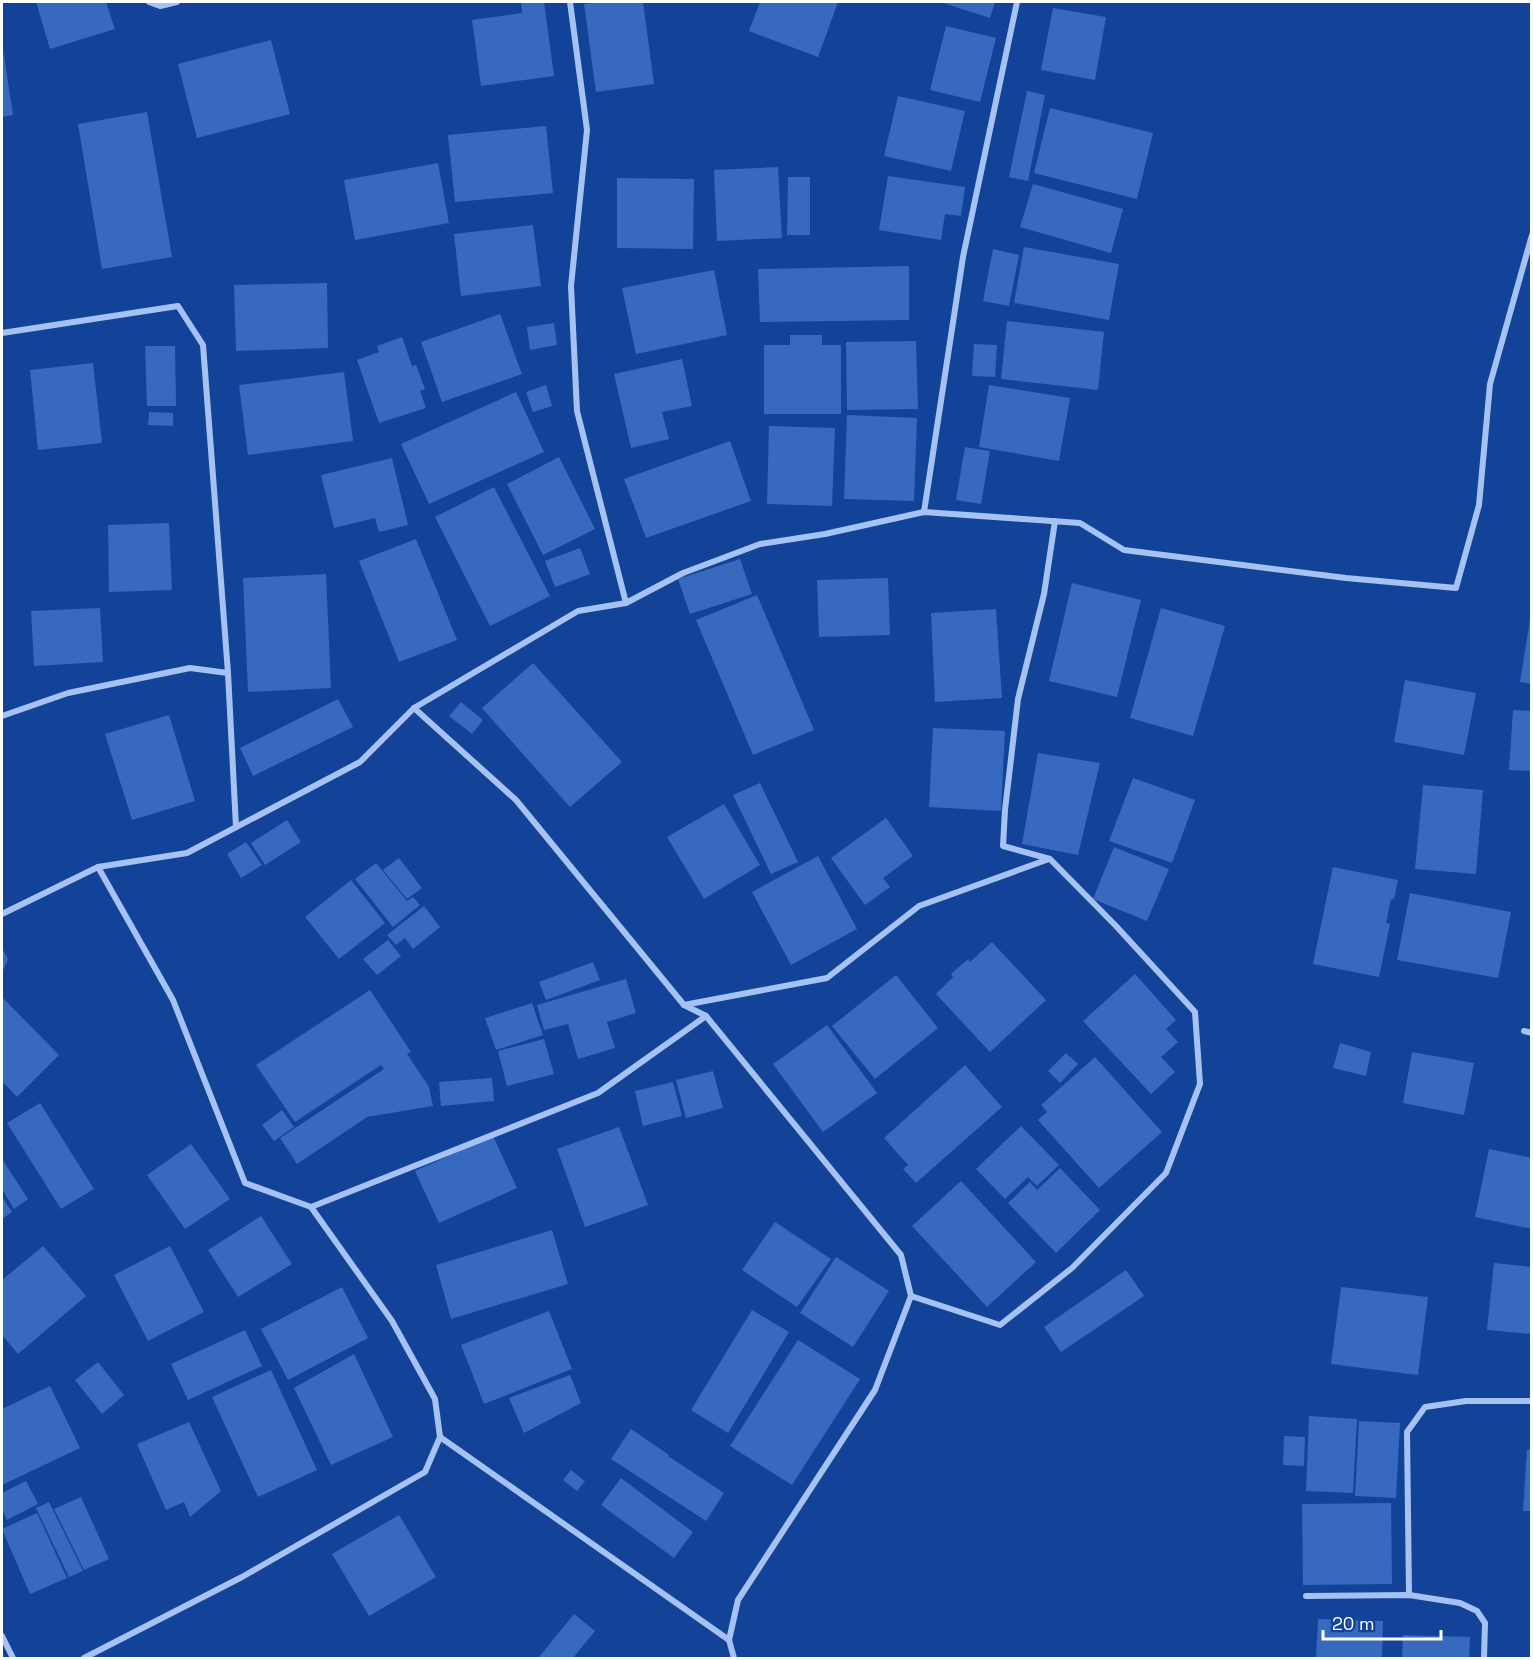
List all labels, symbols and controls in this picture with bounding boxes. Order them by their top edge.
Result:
scale bar [1323,1603,1442,1641]
text: 20 m [1332,1612,1375,1635]

